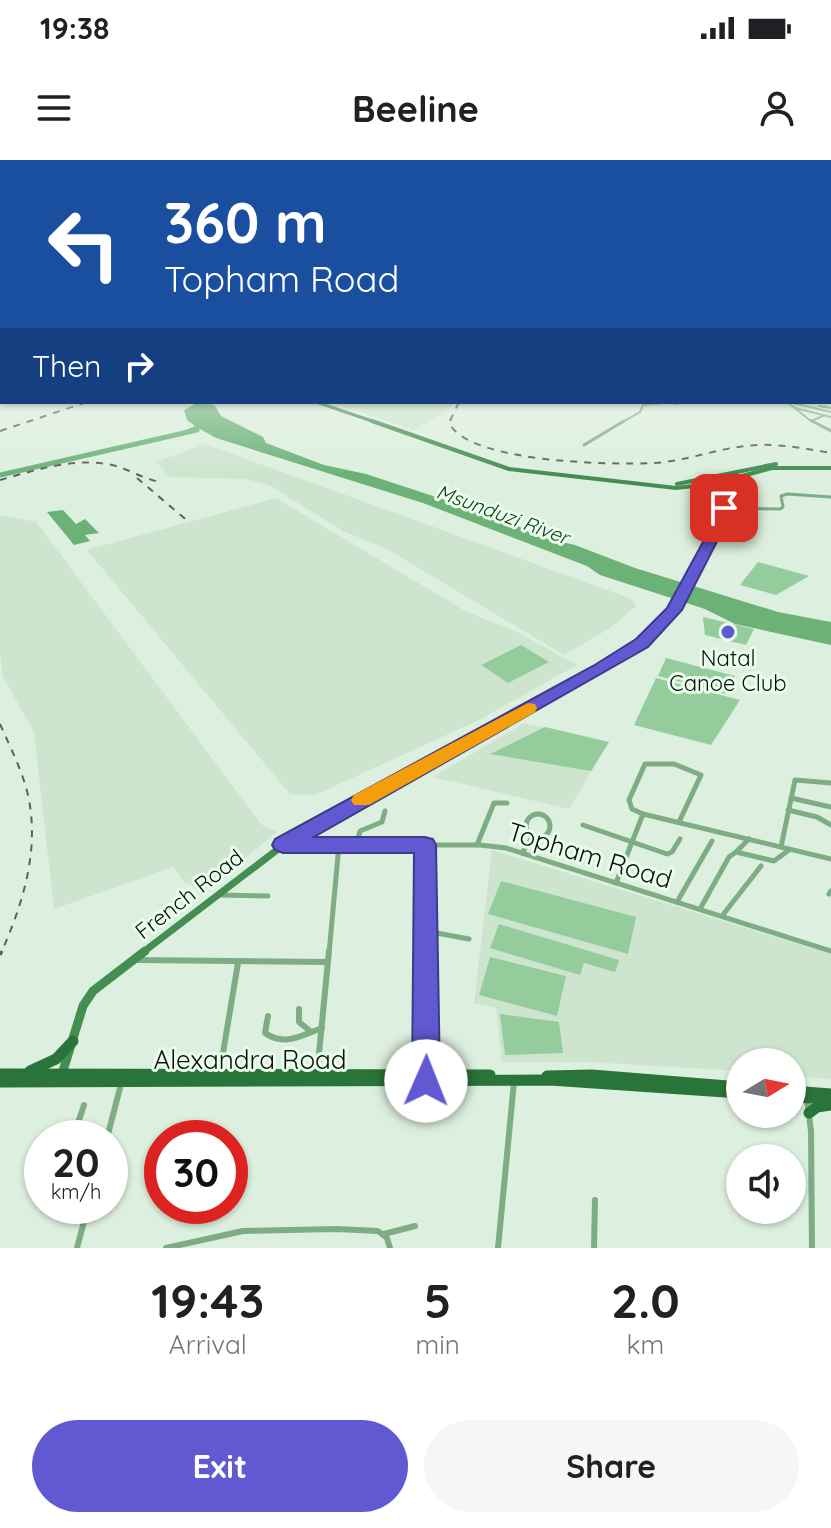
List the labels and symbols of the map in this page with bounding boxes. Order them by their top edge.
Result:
pin [690,474,758,542]
water label: Msunduzi River [433,478,575,550]
marker: Natal Canoe Club [719,623,737,641]
place label: Natal Canoe Club [669,644,787,697]
street label: Topham Road [504,814,676,896]
street label: French Road [129,843,249,945]
position arrow [384,1039,468,1123]
street label: Alexandra Road [153,1043,347,1076]
north arrow [726,1048,806,1128]
speed limit sign: 30 [144,1120,248,1224]

